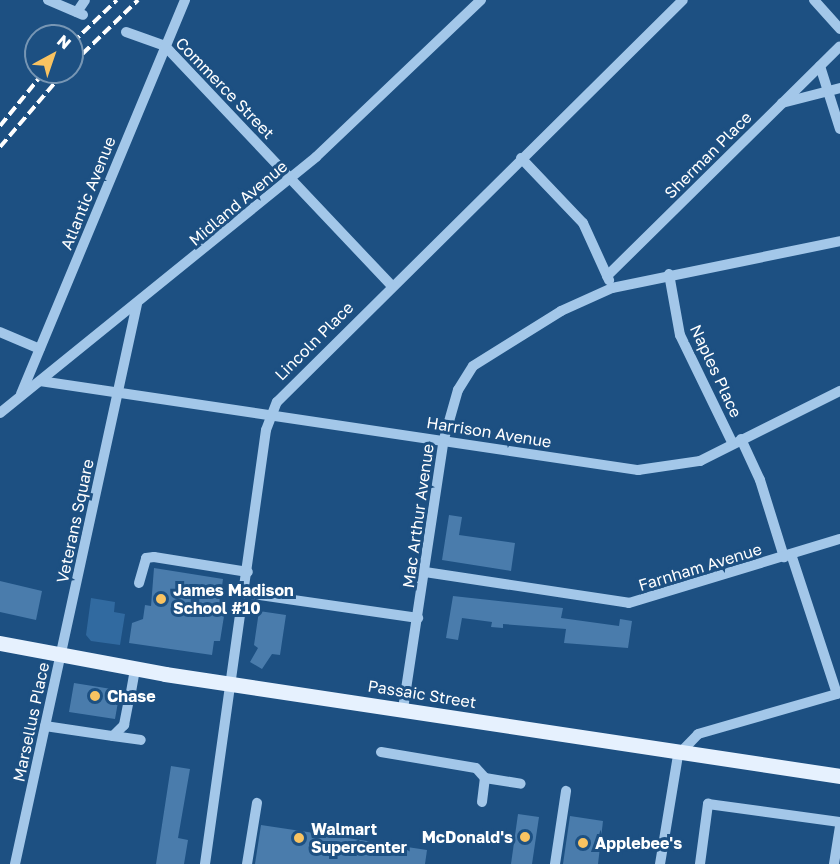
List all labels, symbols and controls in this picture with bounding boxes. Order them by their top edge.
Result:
north arrow [24,24,84,84]
text: N [53,30,75,53]
street label: Commerce Street [172,33,278,143]
street label: Sherman Place [660,107,756,203]
street label: Atlantic Avenue [57,134,119,252]
street label: Midland Avenue [185,156,291,250]
street label: Lincoln Place [271,298,357,384]
street label: Naples Place [686,321,746,421]
street label: Harrison Avenue [425,413,553,451]
street label: Mac Arthur Avenue [398,443,438,589]
street label: Veterans Square [52,457,98,585]
street label: Farnham Avenue [636,539,764,595]
place label: James Madison School #10 [173,580,294,618]
marker: James Madison School #10 [154,592,168,606]
street label: Marsellus Place [9,660,53,784]
street label: Passaic Street [366,676,478,712]
place label: Chase [107,686,156,706]
marker: Chase [88,689,102,703]
place label: Walmart Supercenter [311,819,407,857]
place label: McDonald's [422,827,513,847]
marker: McDonald's [518,830,532,844]
marker: Walmart Supercenter [292,831,306,845]
place label: Applebee's [595,833,682,853]
marker: Applebee's [576,836,590,850]

